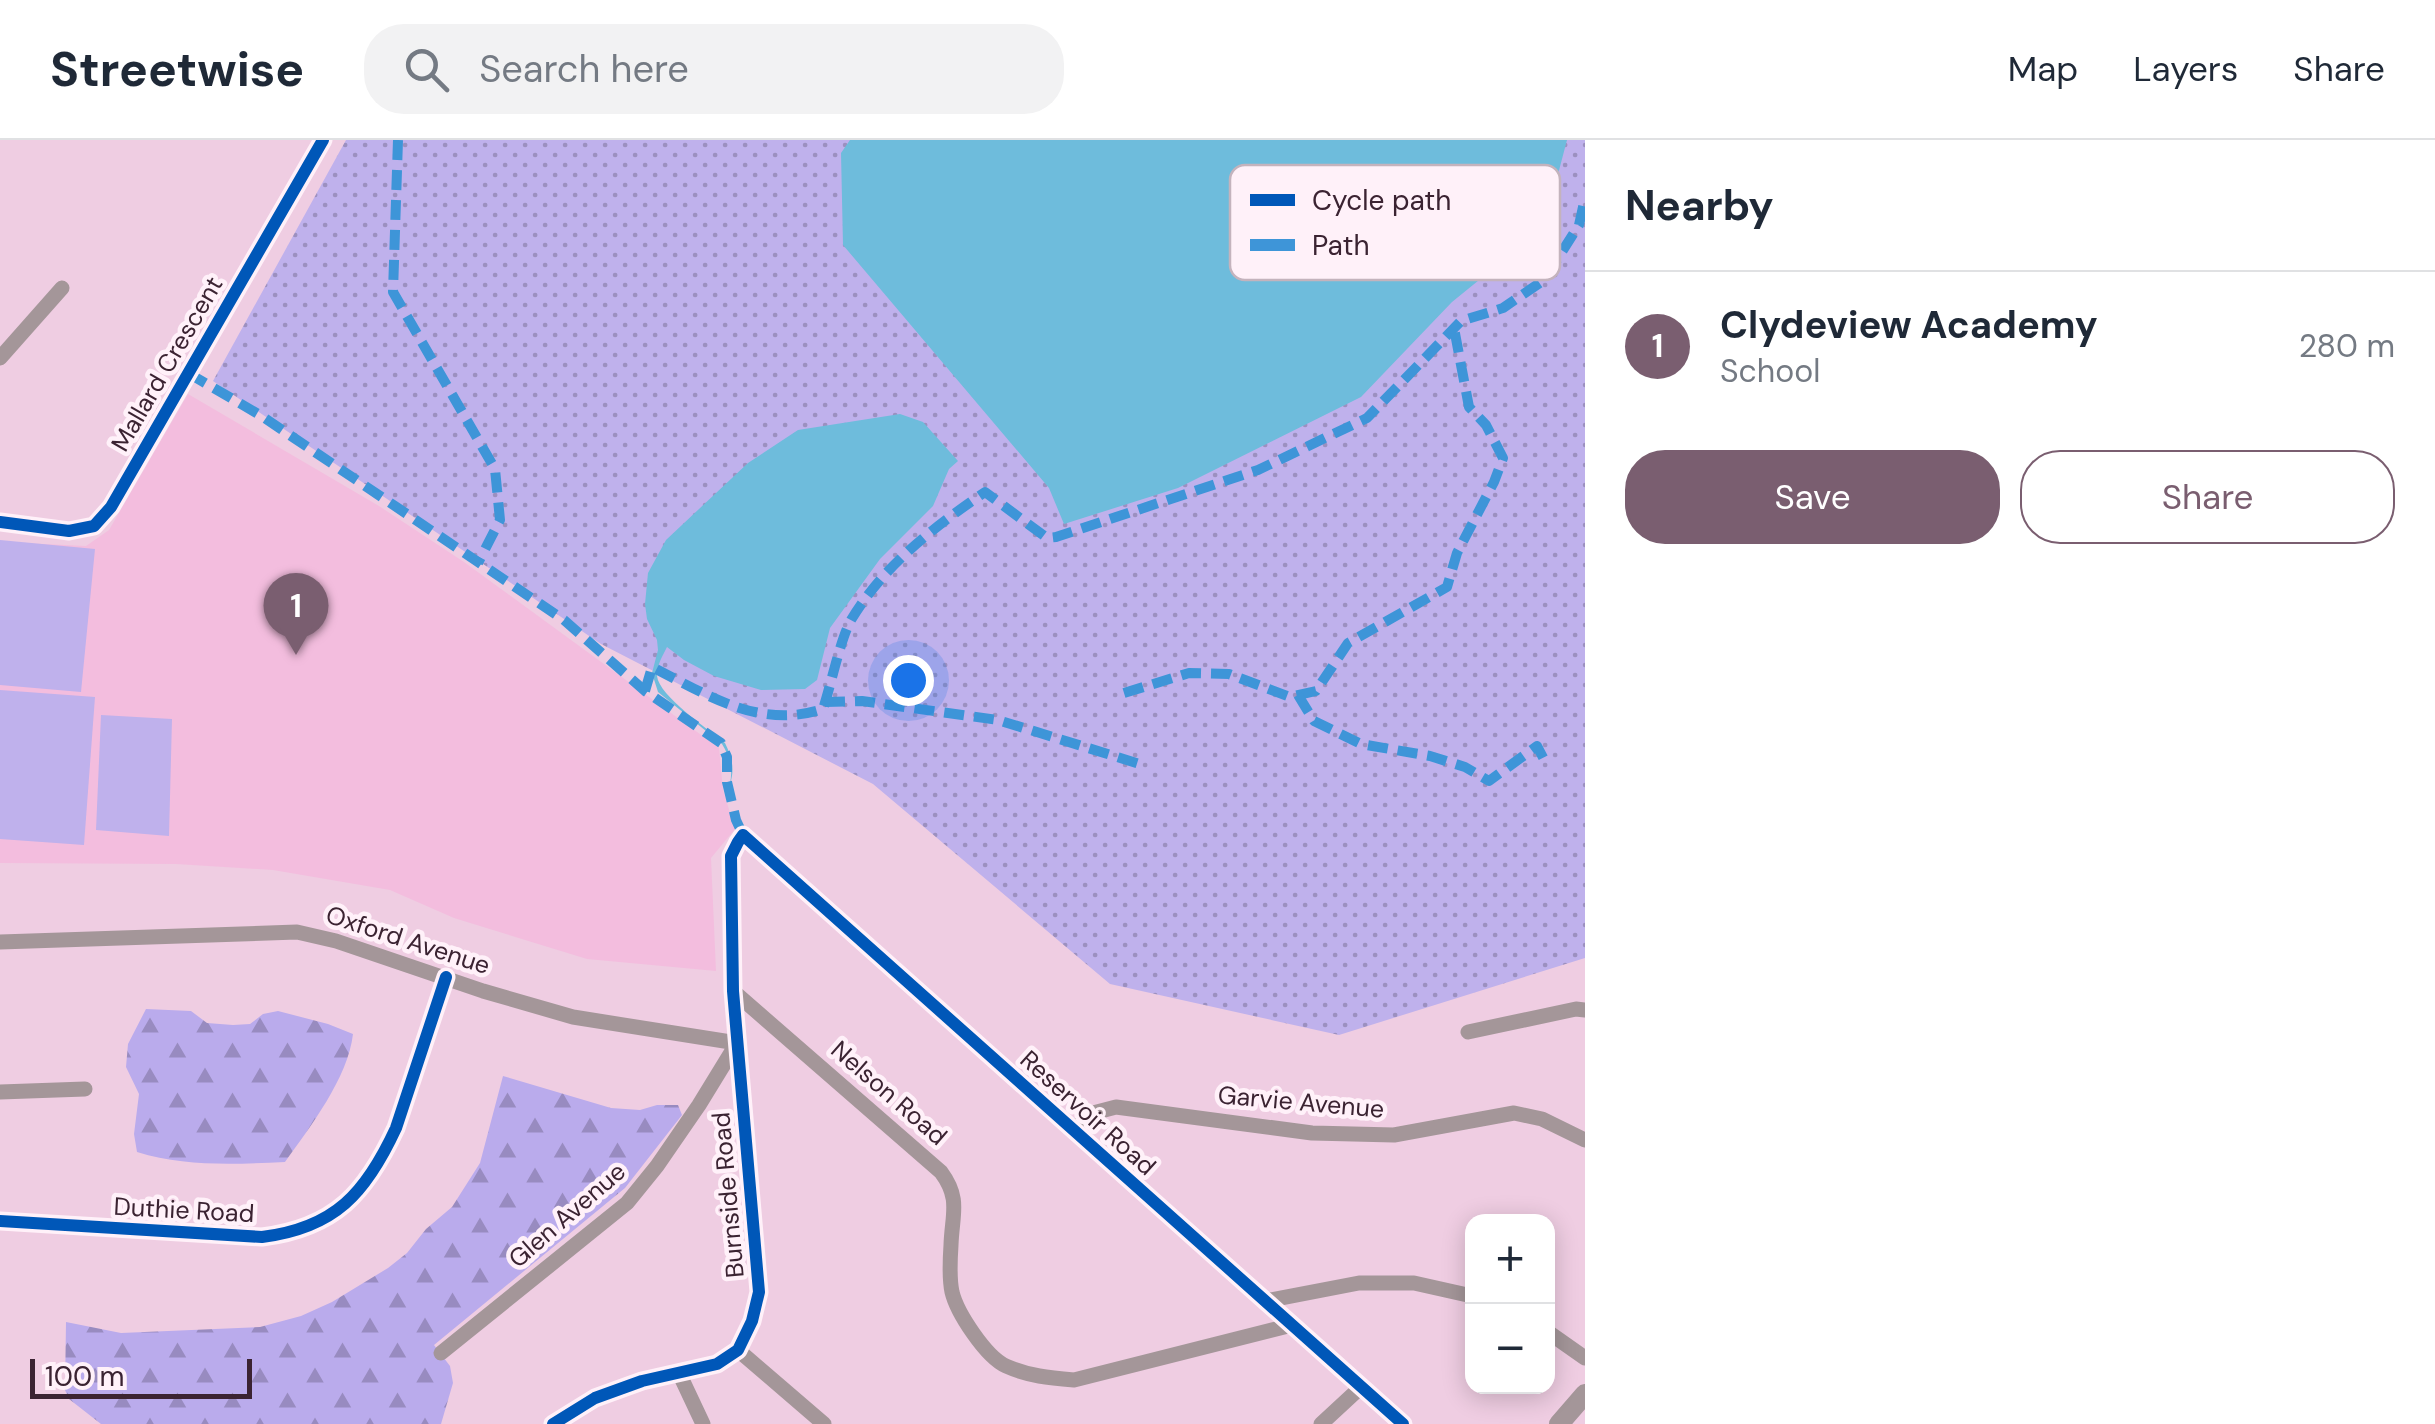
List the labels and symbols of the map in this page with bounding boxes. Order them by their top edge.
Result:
legend [1230,165,1560,280]
text: Cycle path [1312,182,1451,219]
text: Path [1312,227,1370,264]
street label: Mallard Crescent [104,271,230,457]
pin: 1 [264,572,328,655]
your location [883,655,934,706]
street label: Oxford Avenue [322,898,494,982]
street label: Nelson Road [824,1033,954,1153]
street label: Reservoir Road [1013,1043,1163,1183]
street label: Garvie Avenue [1216,1078,1386,1126]
street label: Burnside Road [704,1111,752,1279]
street label: Glen Avenue [502,1155,632,1275]
street label: Duthie Road [113,1190,255,1230]
scale bar [30,1354,252,1398]

